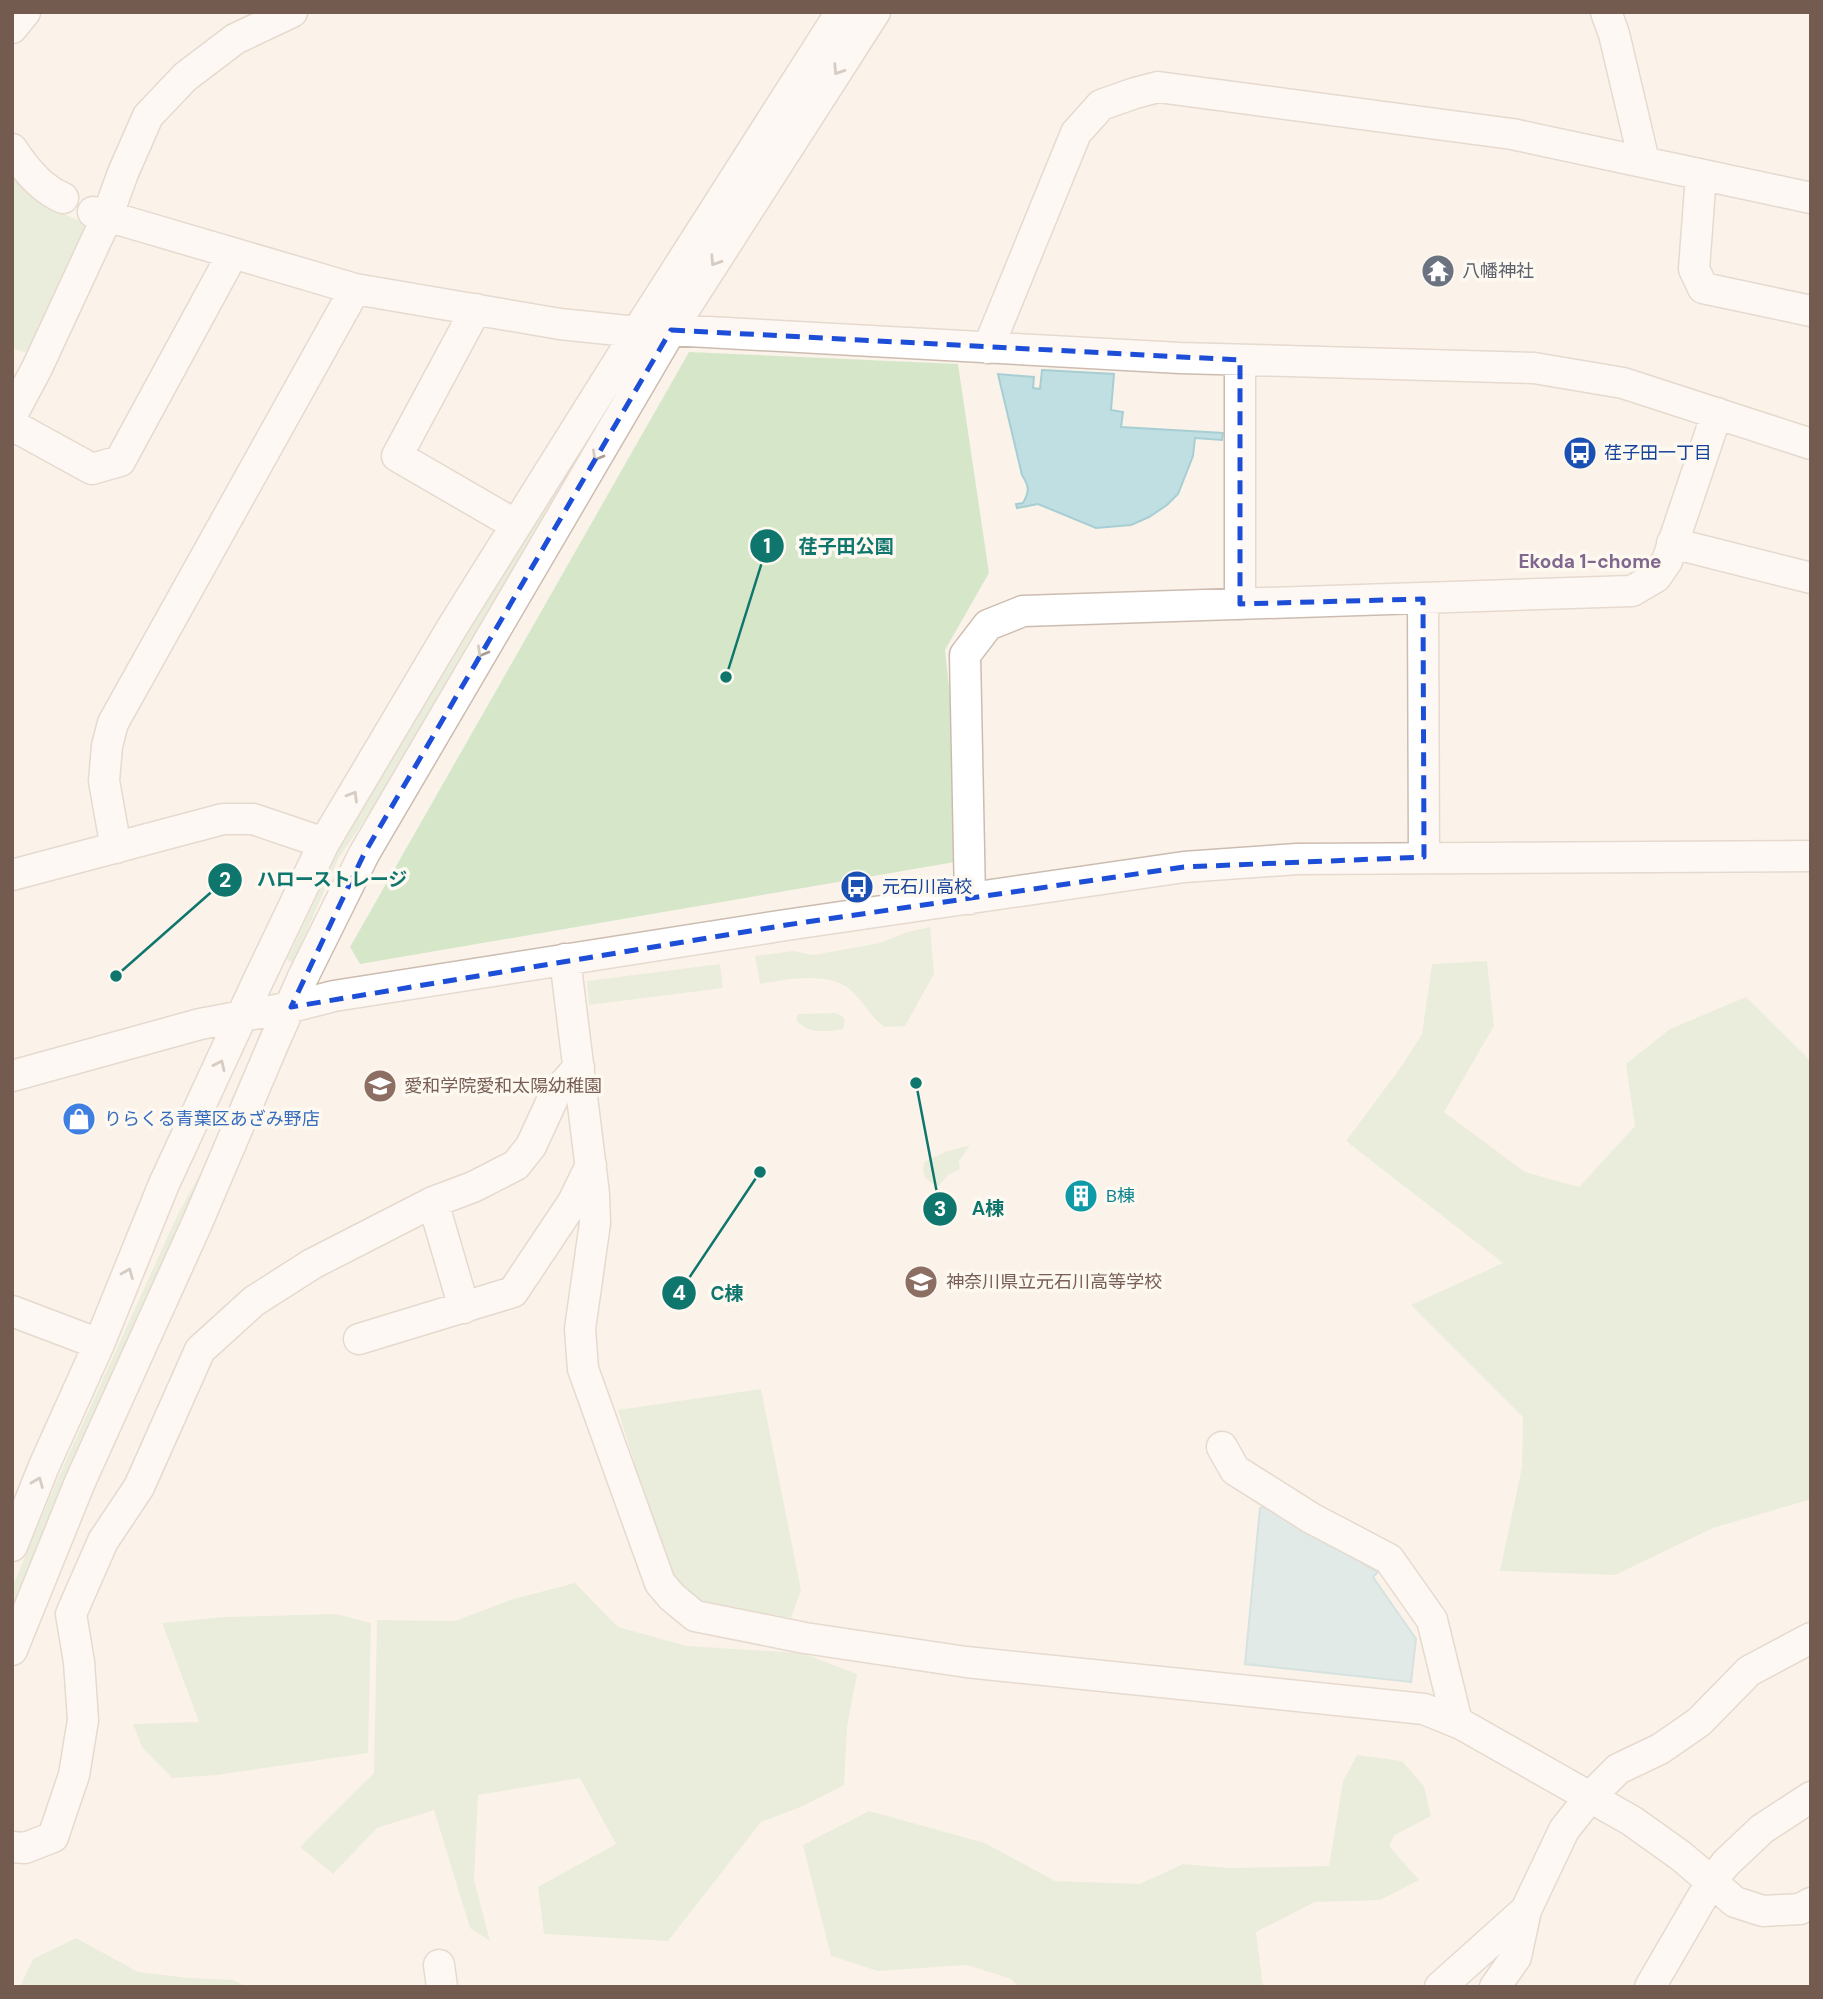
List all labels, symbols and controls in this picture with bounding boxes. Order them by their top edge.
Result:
one-way arrow [833,62,846,75]
temple icon: 八幡神社 [1419,252,1457,290]
one-way arrow [711,253,723,266]
place label: 八幡神社 [1462,259,1534,283]
bus stop icon: 荏子田一丁目 [1561,434,1599,472]
place label: 荏子田一丁目 [1604,441,1712,465]
one-way arrow [592,448,605,461]
callout: 荏子田公園 [750,526,908,566]
text: 1 [763,532,771,560]
text: 荏子田公園 [798,534,894,559]
district label: Ekoda 1-chome [1519,549,1661,574]
one-way arrow [478,645,491,658]
one-way arrow [344,790,357,803]
callout: ハローストレージ [207,860,422,900]
text: 2 [219,866,231,894]
text: ハローストレージ [257,867,407,892]
bus stop icon: 元石川高校 [838,868,876,906]
place label: 元石川高校 [882,875,972,899]
one-way arrow [211,1060,225,1072]
school or university icon: 愛和学院愛和太陽幼稚園 [361,1067,399,1105]
place label: 愛和学院愛和太陽幼稚園 [404,1074,602,1098]
shop icon: りらくる青葉区あざみ野店 [60,1100,98,1138]
place label: りらくる青葉区あざみ野店 [104,1107,320,1131]
building icon: B棟 [1062,1177,1100,1215]
place label: B棟 [1106,1184,1135,1208]
callout: A棟 [923,1189,1018,1229]
text: 3 [934,1195,946,1223]
text: A棟 [972,1196,1004,1221]
school or university icon: 神奈川県立元石川高等学校 [902,1263,940,1301]
one-way arrow [119,1268,133,1280]
place label: 神奈川県立元石川高等学校 [946,1270,1162,1294]
callout: C棟 [661,1273,757,1313]
text: 4 [672,1279,686,1307]
text: C棟 [710,1281,744,1306]
one-way arrow [29,1477,43,1489]

